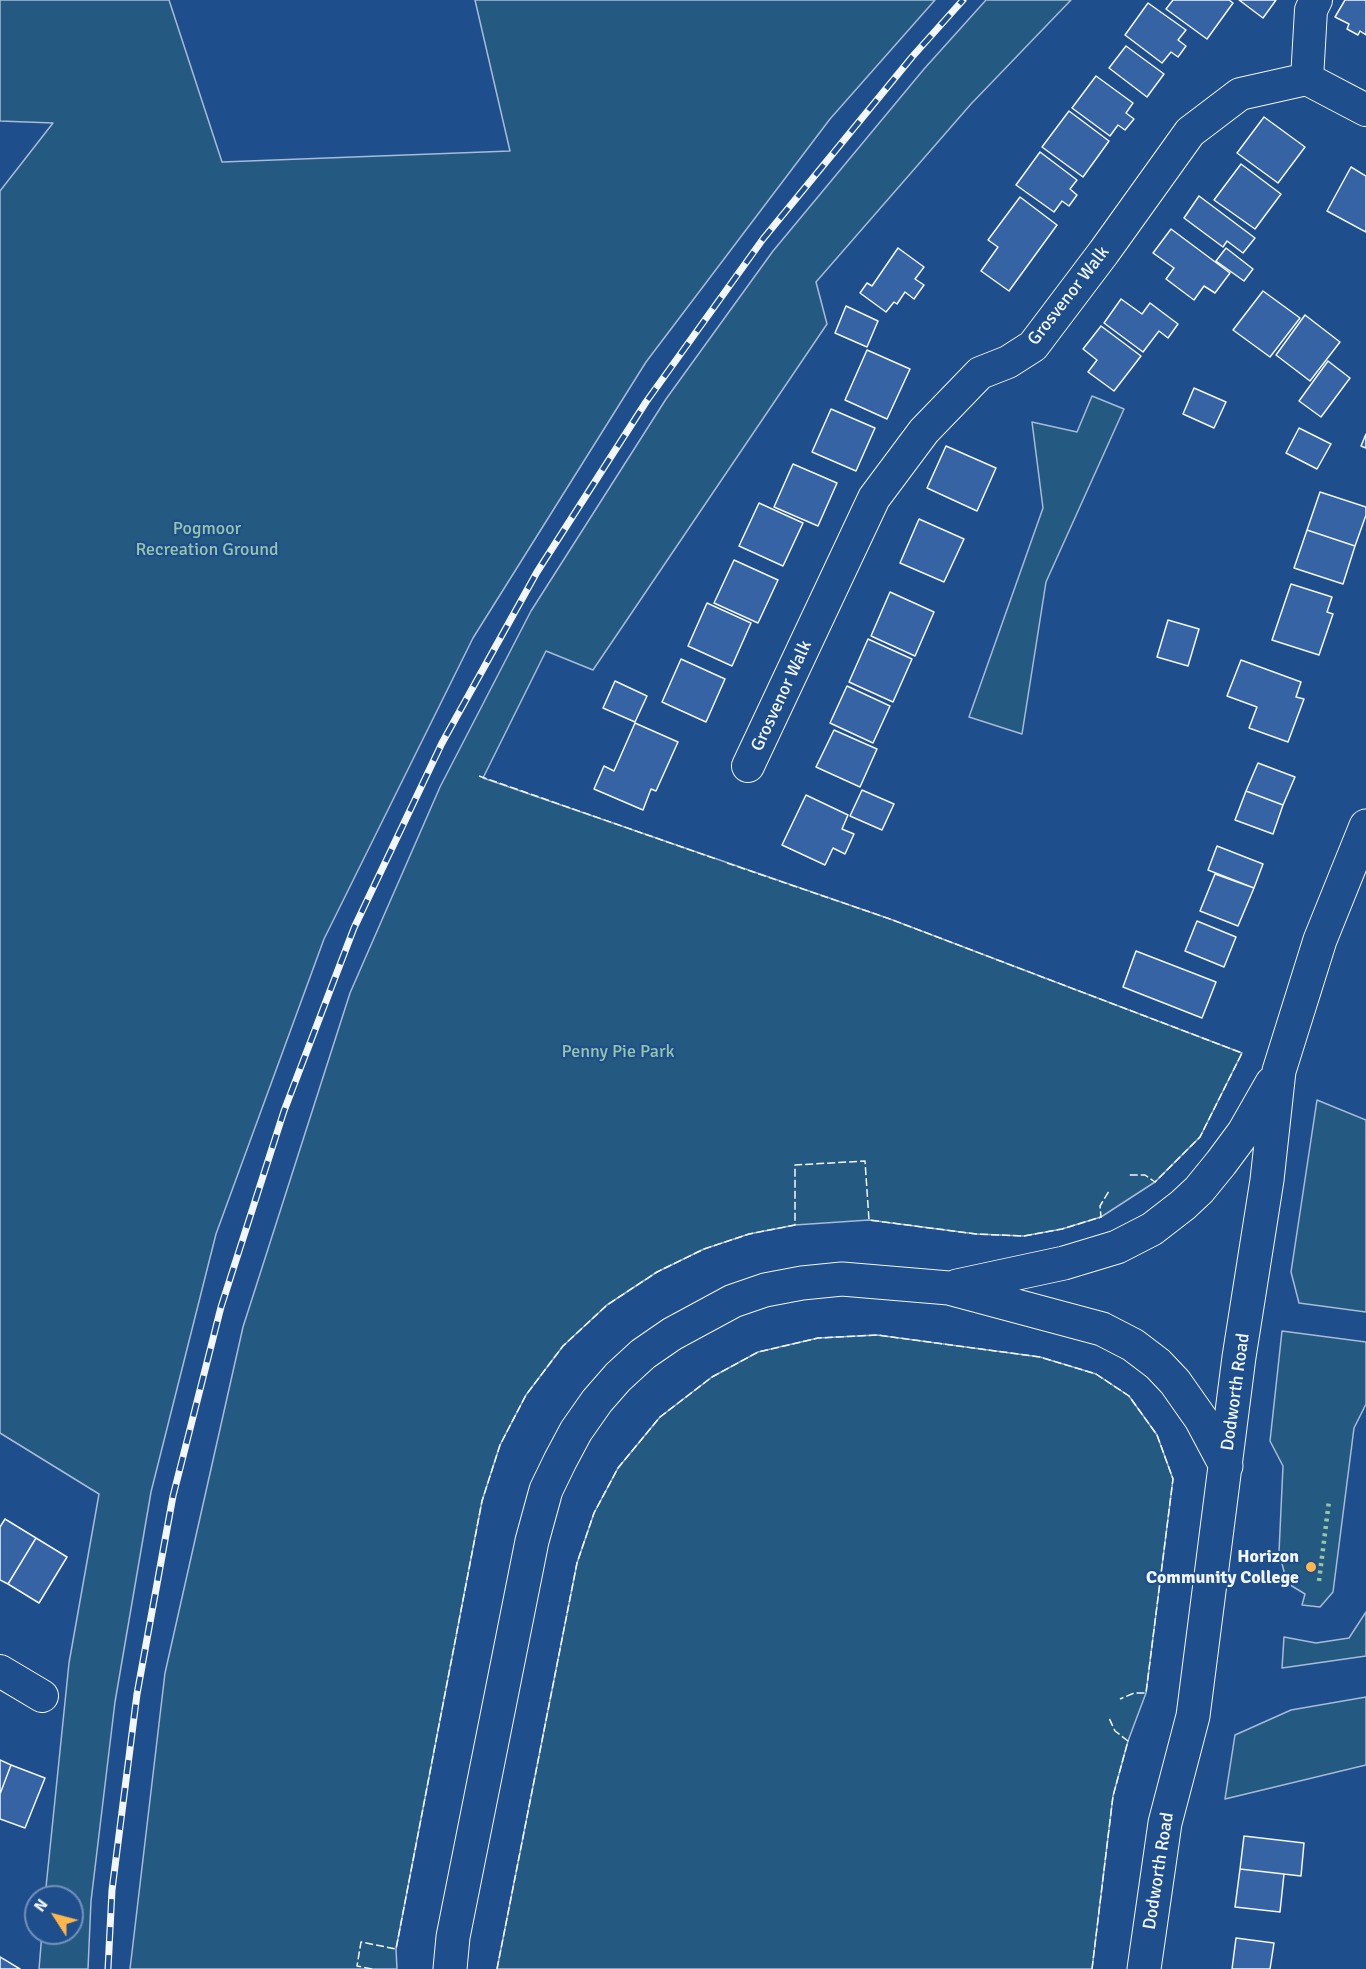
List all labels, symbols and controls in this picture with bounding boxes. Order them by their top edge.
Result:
street label: Grosvenor Walk [1024,242,1114,350]
park label: Pogmoor Recreation Ground [135,518,279,560]
street label: Grosvenor Walk [747,637,817,755]
park label: Penny Pie Park [561,1041,675,1063]
street label: Dodworth Road [1217,1332,1255,1452]
place label: Horizon Community College [1146,1546,1299,1588]
marker: Horizon Community College [1304,1560,1318,1574]
street label: Dodworth Road [1139,1811,1179,1931]
north arrow [24,1885,84,1945]
text: N [30,1895,52,1916]

